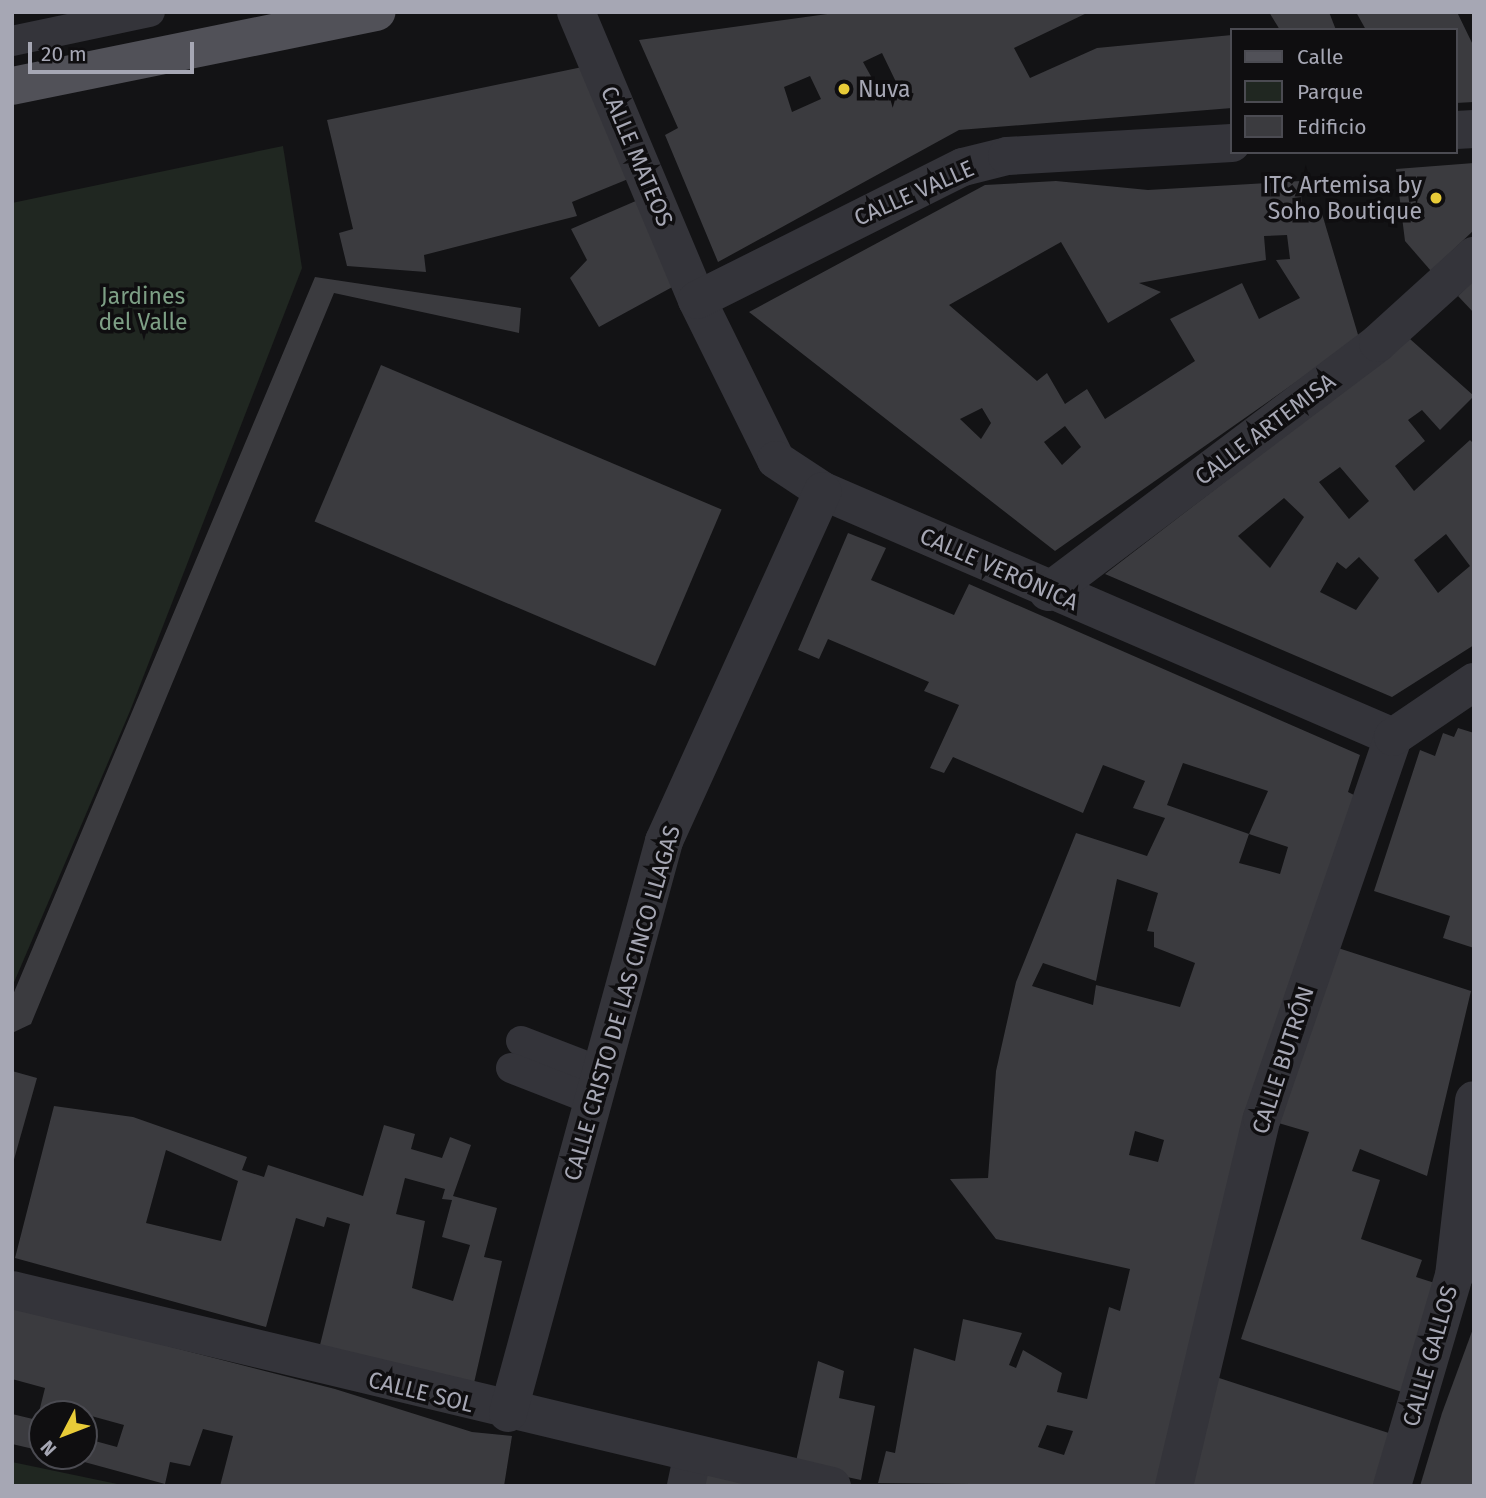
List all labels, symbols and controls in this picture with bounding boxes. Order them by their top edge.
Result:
scale bar [32,28,198,72]
legend [1230,28,1458,154]
text: 20 m [41,41,87,67]
text: Calle [1297,44,1343,70]
place label: Nuva [858,75,911,103]
text: Parque [1297,79,1363,105]
marker: Nuva [836,81,852,97]
street label: CALLE MATEOS [595,82,679,230]
text: Edificio [1297,114,1367,140]
street label: CALLE VALLE [850,154,978,232]
place label: ITC Artemisa by Soho Boutique [1262,171,1422,225]
marker: ITC Artemisa by Soho Boutique [1428,190,1444,206]
park label: Jardines del Valle [98,282,188,336]
street label: CALLE ARTEMISA [1189,367,1341,491]
street label: CALLE VERÓNICA [915,522,1083,616]
street label: CALLE CRISTO DE LAS CINCO LLAGAS [558,822,686,1184]
street label: CALLE BUTRÓN [1246,983,1320,1137]
street label: CALLE GALLOS [1397,1282,1463,1430]
street label: CALLE SOL [366,1366,476,1418]
north arrow [28,1400,98,1470]
text: N [36,1436,61,1460]

